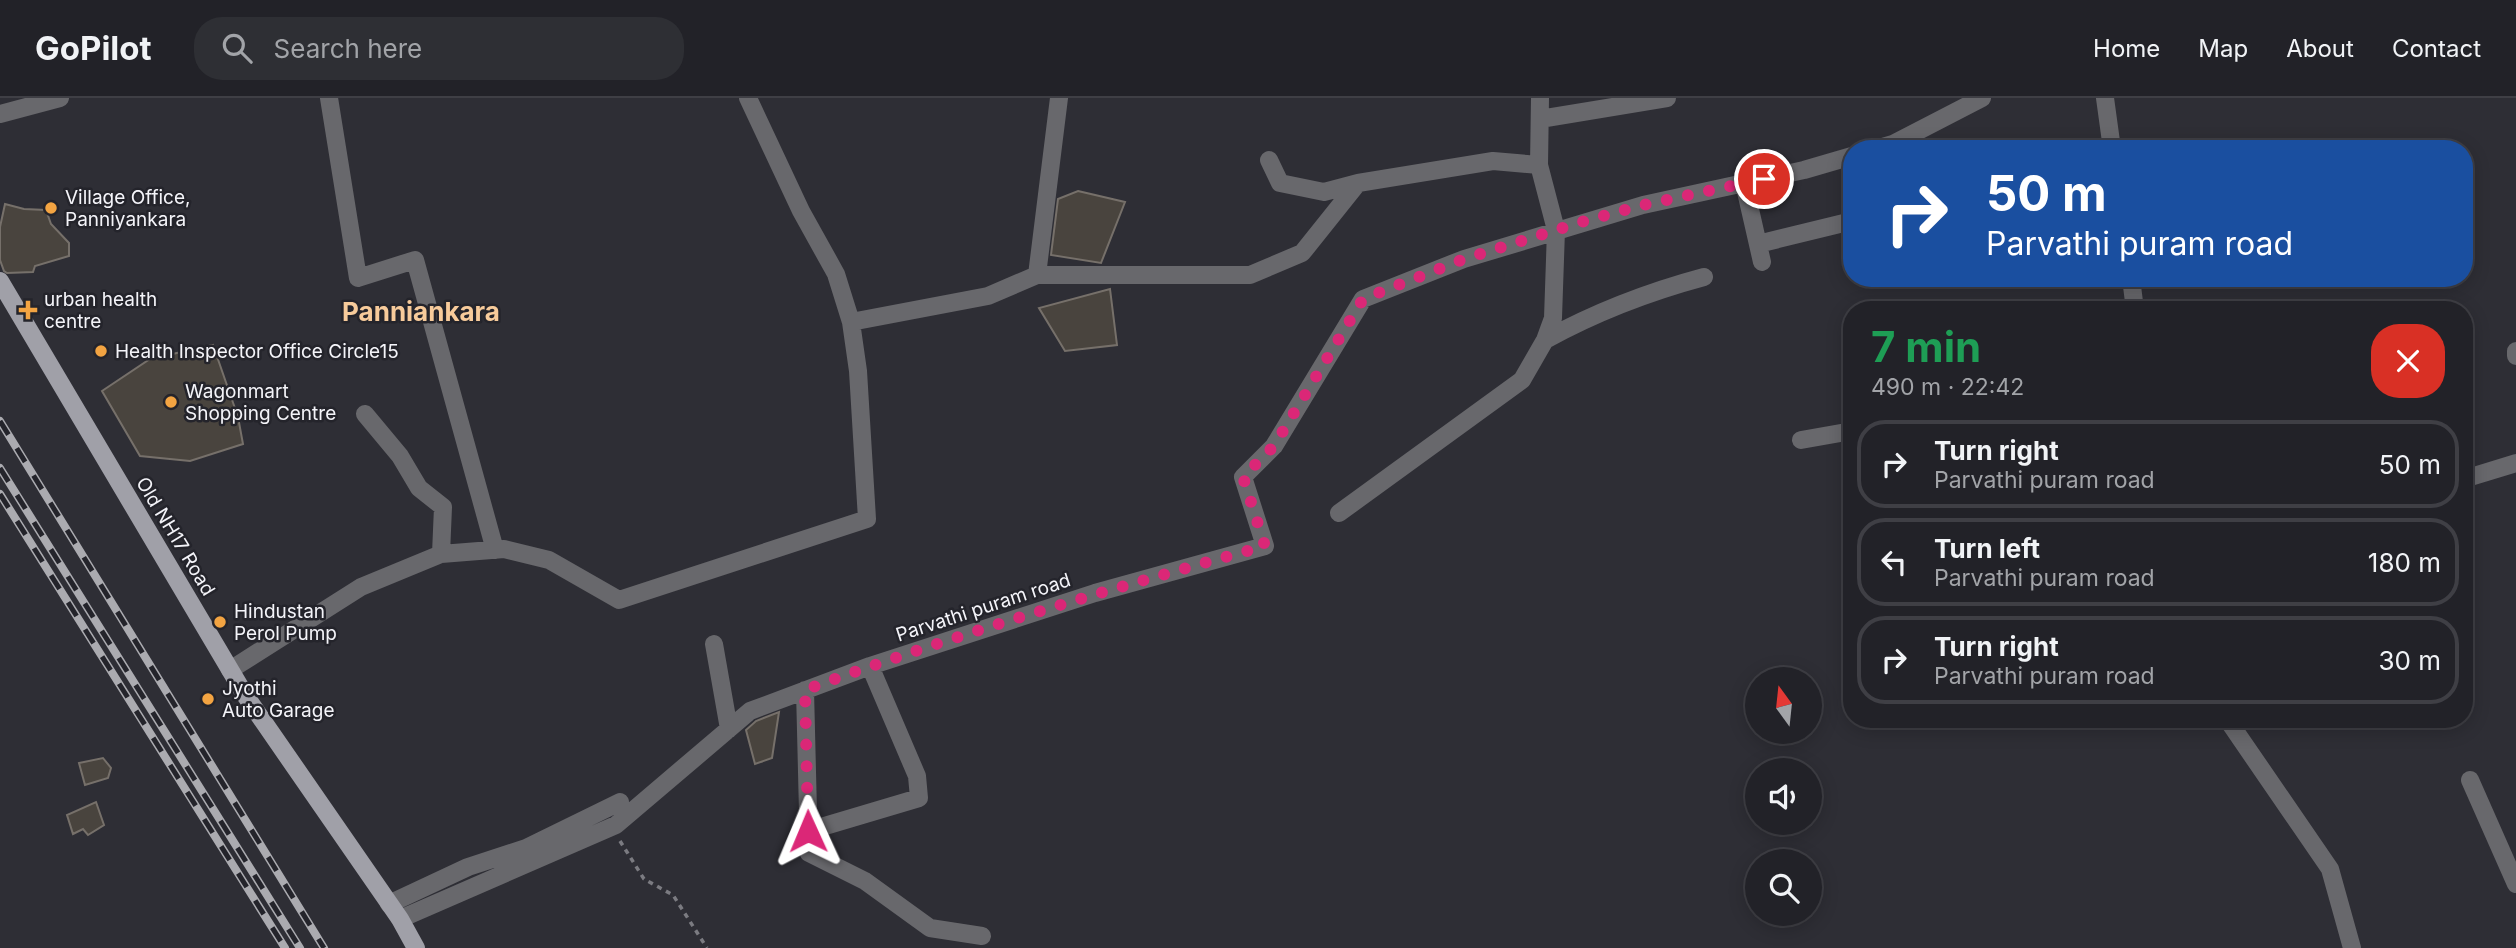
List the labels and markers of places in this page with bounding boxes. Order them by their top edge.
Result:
pin [1734,149,1794,209]
place label: Village Office, Panniyankara [65,186,191,231]
marker: Village Office, Panniyankara [43,200,59,216]
place label: urban health centre [44,288,157,333]
marker: urban health centre [18,300,38,320]
place label: Health Inspector Office Circle15 [115,340,399,363]
marker: Health Inspector Office Circle15 [93,343,109,359]
place label: Wagonmart Shopping Centre [185,380,336,425]
marker: Wagonmart Shopping Centre [163,394,179,410]
place label: Hindustan Perol Pump [234,600,337,645]
marker: Hindustan Perol Pump [212,614,228,630]
place label: Jyothi Auto Garage [222,677,335,722]
marker: Jyothi Auto Garage [200,691,216,707]

